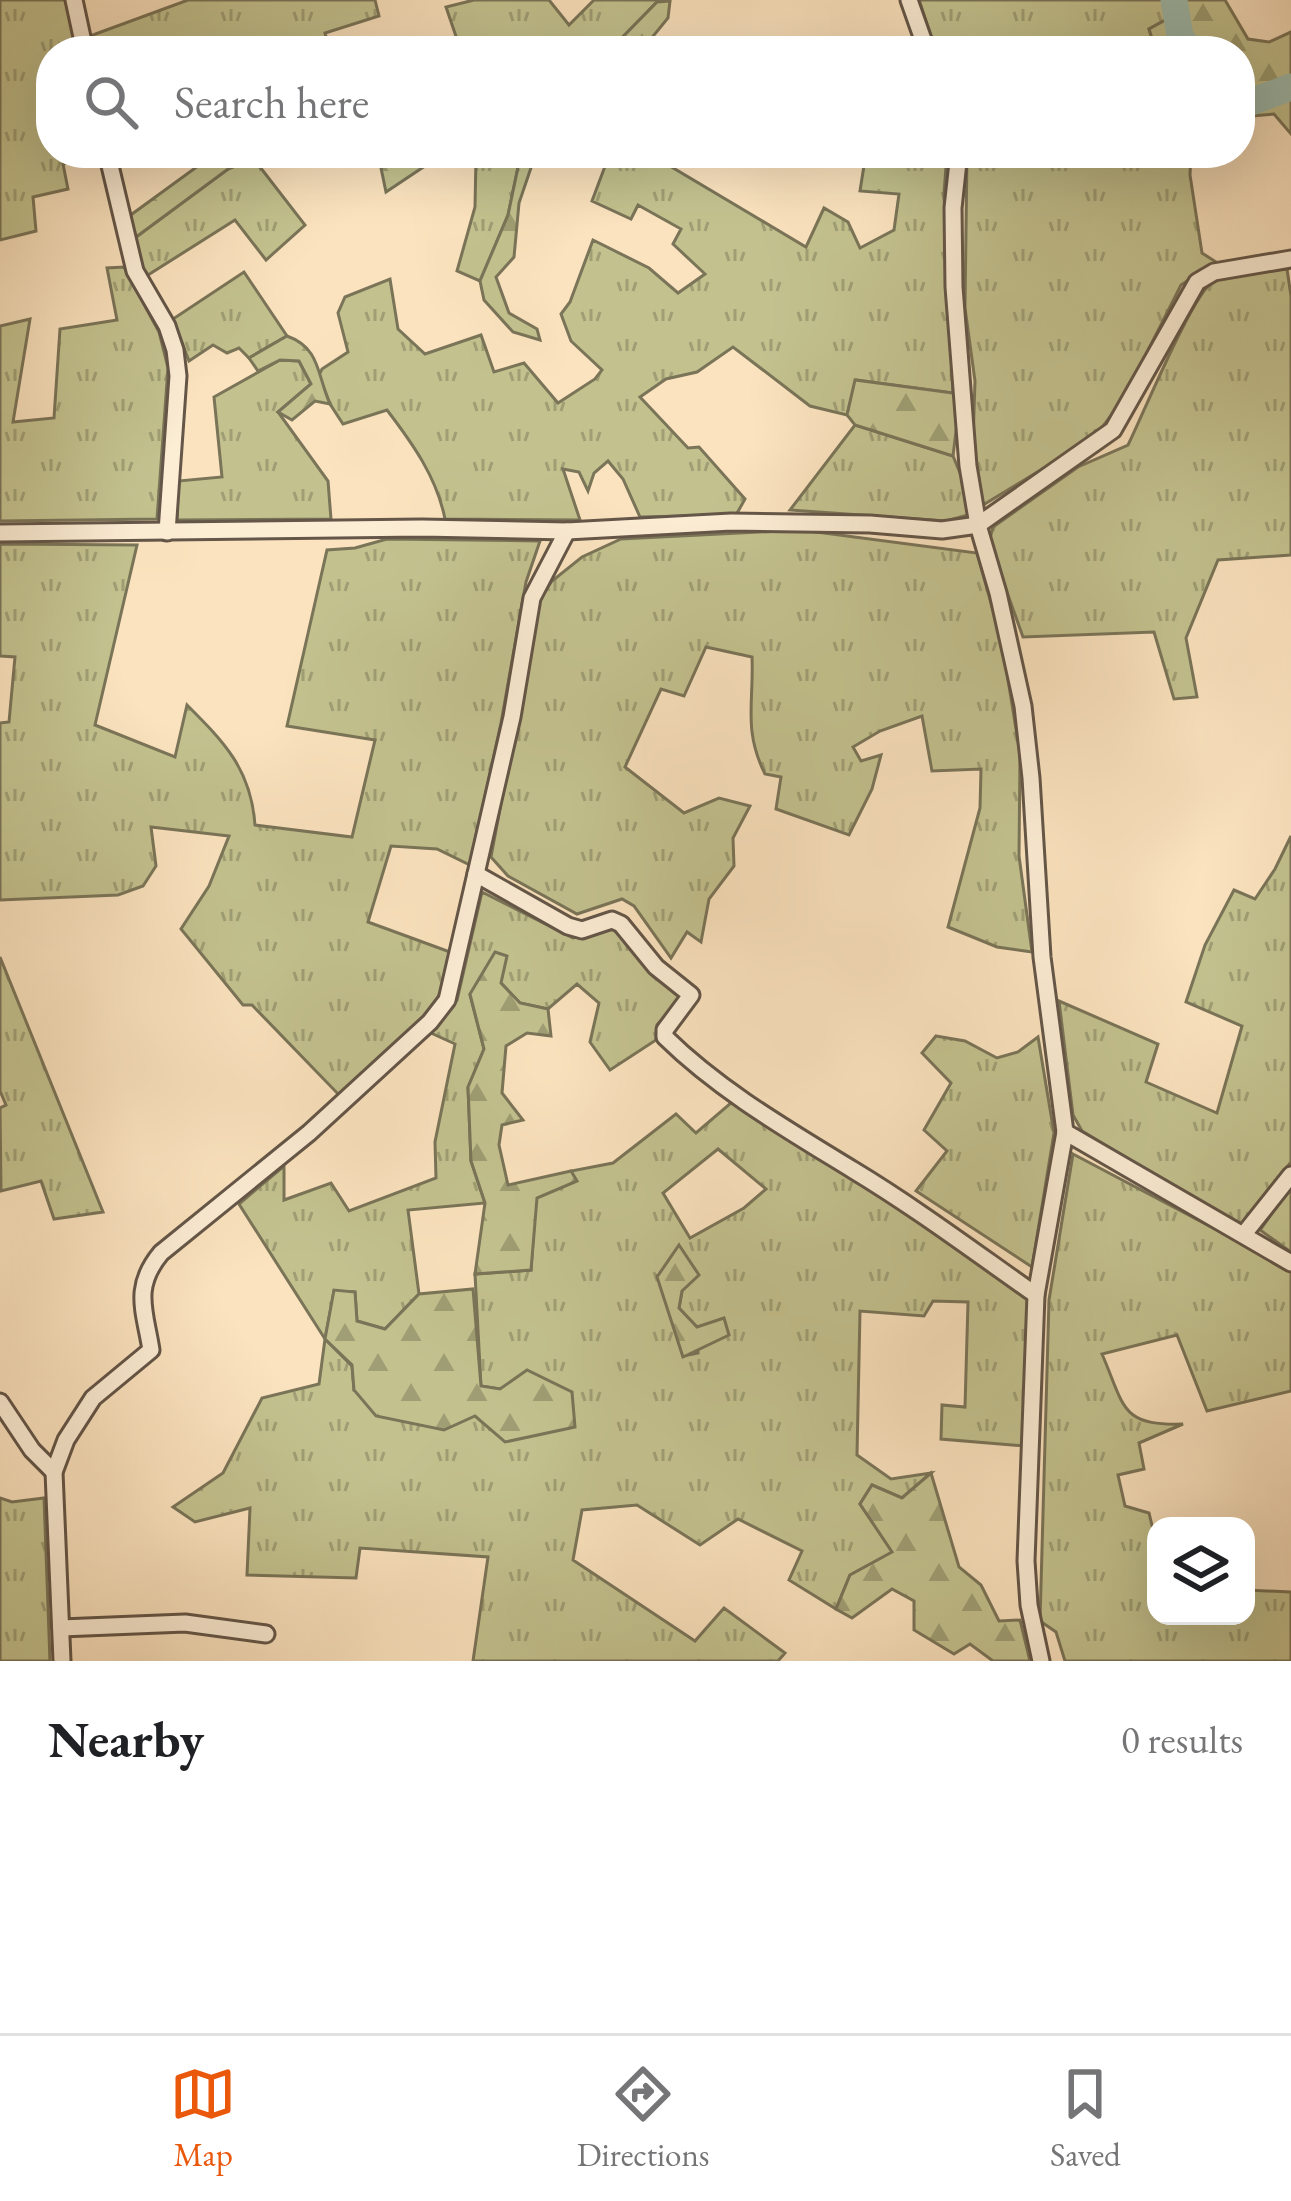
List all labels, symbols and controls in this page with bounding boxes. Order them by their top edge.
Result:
search box [36,36,1255,168]
icon: search [78,69,144,135]
text: Search here [174,73,369,131]
map controls [1147,1517,1255,1625]
button: layers [1147,1517,1255,1625]
text: Nearby [48,1706,204,1772]
text: 0 results [1121,1714,1243,1765]
tab: Map [170,2061,236,2176]
tab: Directions [577,2061,710,2176]
tab: Saved [1050,2061,1121,2176]

